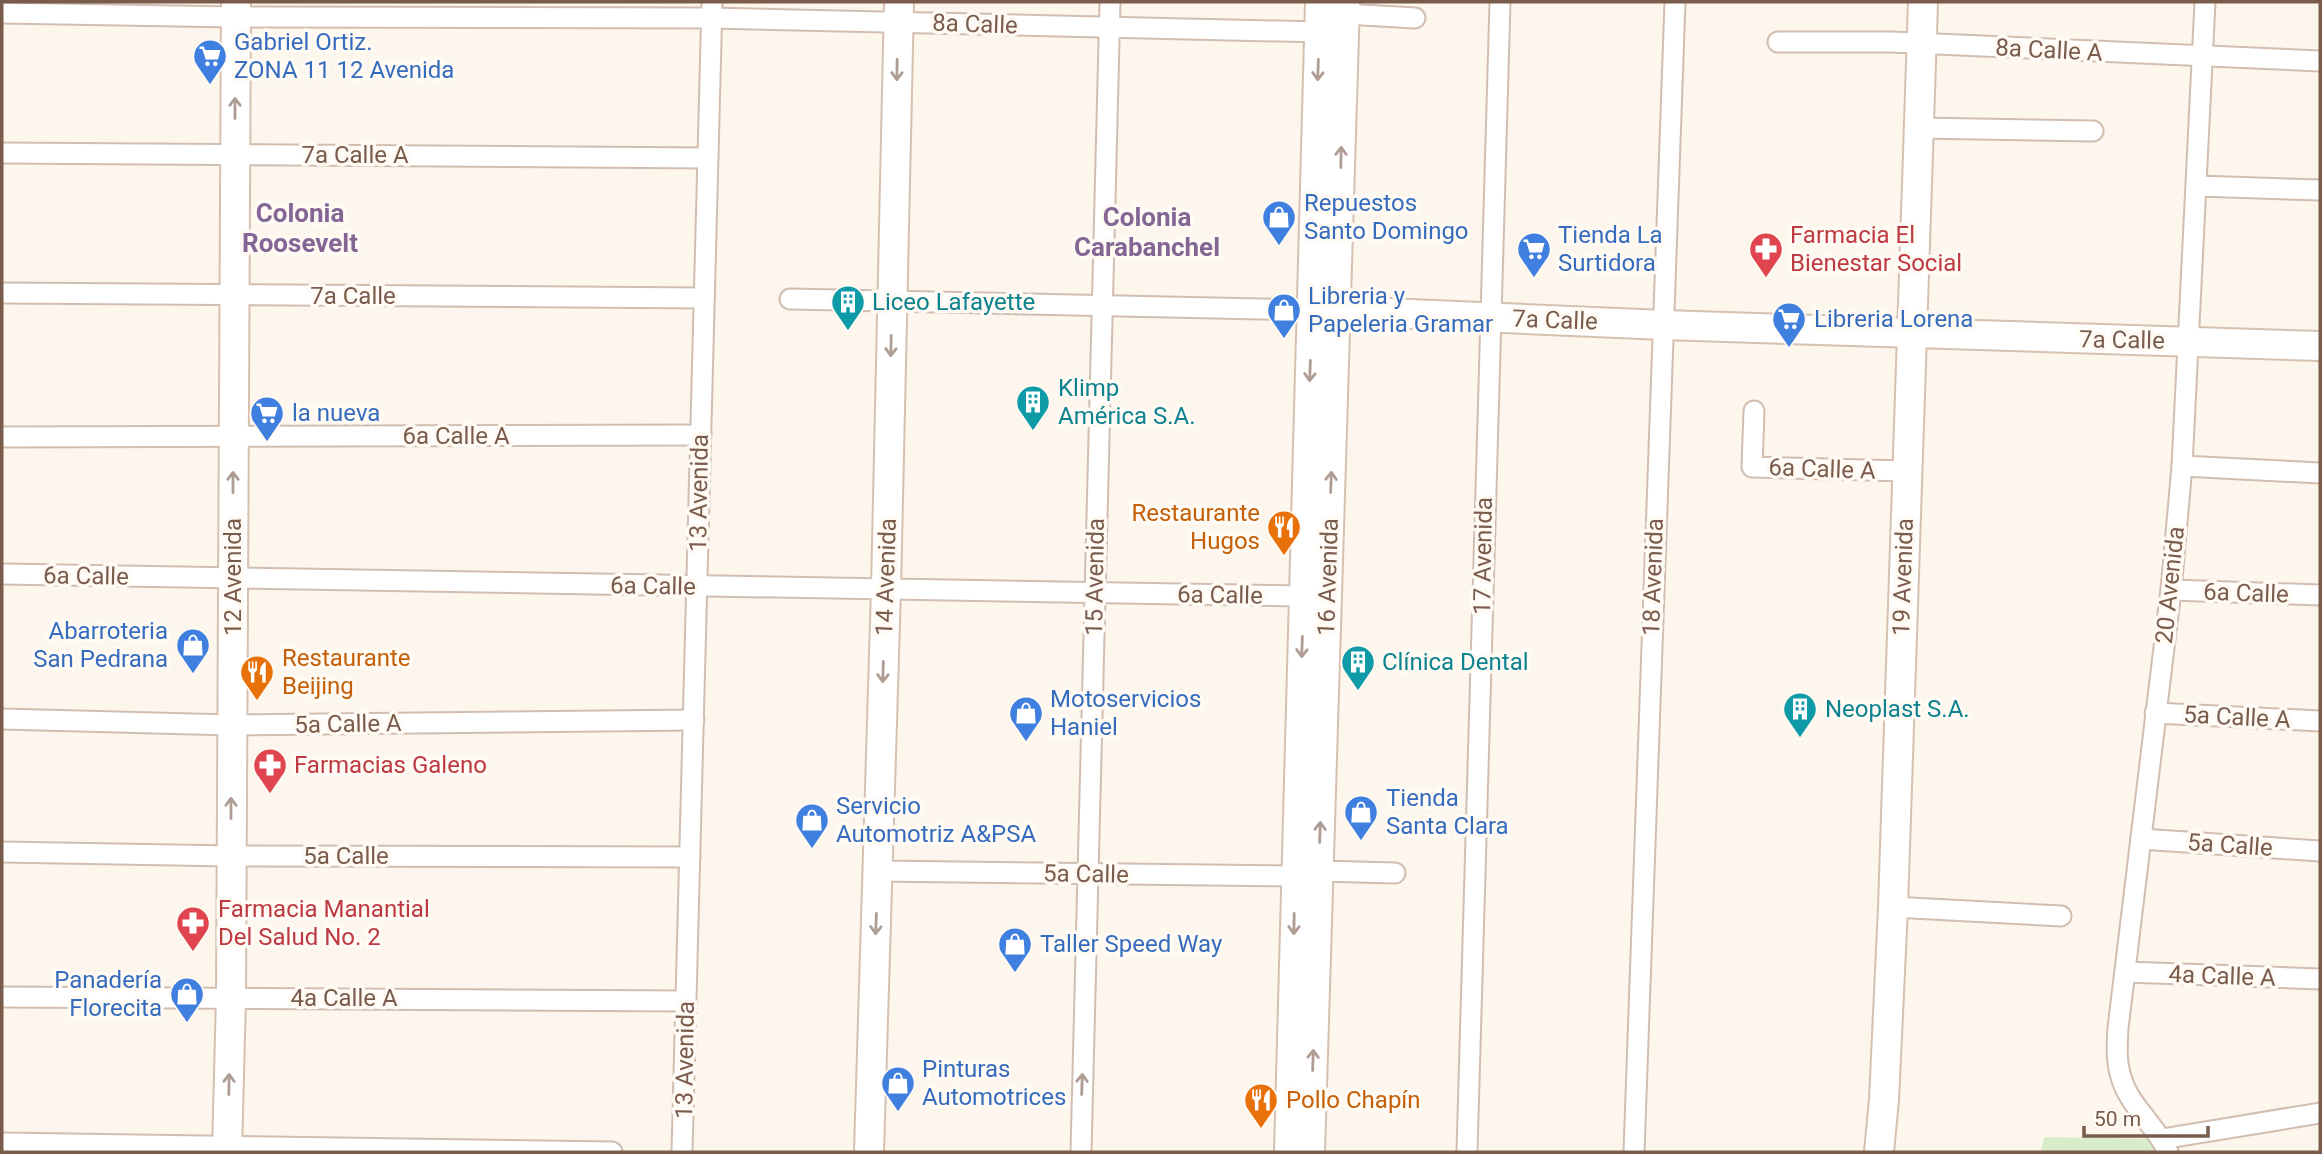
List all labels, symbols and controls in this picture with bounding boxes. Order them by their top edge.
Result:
street label: 8a Calle [932,9,1018,39]
place label: Gabriel Ortiz. ZONA 11 12 Avenida [234,28,454,84]
street label: 8a Calle A [1995,33,2104,67]
supermarket icon: Gabriel Ortiz. ZONA 11 12 Avenida [191,37,229,86]
one-way arrow [890,58,904,81]
one-way arrow [1311,58,1325,81]
one-way arrow [228,96,242,119]
street label: 7a Calle A [301,141,409,169]
one-way arrow [1334,146,1348,169]
place label: Repuestos Santo Domingo [1304,189,1469,245]
district label: Colonia Roosevelt [242,198,358,258]
shop icon: Repuestos Santo Domingo [1260,198,1298,247]
district label: Colonia Carabanchel [1074,202,1220,262]
place label: Tienda La Surtidora [1558,221,1663,277]
place label: Farmacia El Bienestar Social [1790,221,1962,277]
supermarket icon: Tienda La Surtidora [1515,230,1553,279]
pharmacy icon: Farmacia El Bienestar Social [1747,230,1785,279]
street label: 7a Calle [310,282,396,310]
place label: Libreria y Papeleria Gramar [1308,282,1493,338]
building icon: Liceo Lafayette [829,283,867,332]
place label: Liceo Lafayette [872,288,1035,316]
shop icon: Libreria y Papeleria Gramar [1265,291,1303,340]
supermarket icon: Libreria Lorena [1770,300,1808,349]
street label: 7a Calle [1512,305,1598,335]
place label: Libreria Lorena [1814,305,1973,333]
street label: 7a Calle [2079,325,2165,355]
one-way arrow [884,335,898,358]
one-way arrow [1303,359,1317,382]
place label: Klimp América S.A. [1058,374,1196,430]
building icon: Klimp América S.A. [1014,383,1052,432]
supermarket icon: la nueva [248,394,286,443]
place label: la nueva [292,399,380,427]
street label: 6a Calle A [402,422,510,450]
street label: 13 Avenida [684,434,714,552]
street label: 6a Calle A [1768,453,1876,485]
one-way arrow [226,471,240,494]
one-way arrow [1325,471,1338,494]
street label: 17 Avenida [1468,497,1498,615]
place label: Restaurante Hugos [1131,499,1260,555]
restaurant icon: Restaurante Hugos [1265,508,1303,557]
street label: 12 Avenida [219,518,247,636]
street label: 14 Avenida [870,518,902,636]
street label: 15 Avenida [1080,518,1110,636]
street label: 16 Avenida [1312,518,1344,636]
street label: 18 Avenida [1637,518,1669,636]
street label: 19 Avenida [1887,518,1919,636]
street label: 20 Avenida [2150,525,2190,645]
street label: 6a Calle [43,561,129,591]
street label: 6a Calle [610,571,696,601]
street label: 6a Calle [2203,578,2289,608]
street label: 6a Calle [1177,580,1263,610]
place label: Abarroteria San Pedrana [33,617,168,673]
shop icon: Abarroteria San Pedrana [174,626,212,675]
one-way arrow [1296,636,1309,659]
building icon: Clínica Dental [1339,643,1377,692]
place label: Restaurante Beijing [282,644,411,700]
place label: Clínica Dental [1382,648,1529,676]
restaurant icon: Restaurante Beijing [238,653,276,702]
one-way arrow [876,660,890,683]
place label: Motoservicios Haniel [1050,685,1201,741]
building icon: Neoplast S.A. [1781,690,1819,739]
shop icon: Motoservicios Haniel [1007,694,1045,743]
place label: Neoplast S.A. [1825,695,1970,723]
street label: 5a Calle A [2183,700,2292,734]
street label: 5a Calle A [294,709,402,739]
pharmacy icon: Farmacias Galeno [251,746,289,795]
place label: Farmacias Galeno [294,751,487,779]
place label: Tienda Santa Clara [1386,784,1509,840]
place label: Servicio Automotriz A&PSA [836,792,1036,848]
shop icon: Tienda Santa Clara [1342,793,1380,842]
one-way arrow [225,796,238,819]
shop icon: Servicio Automotriz A&PSA [793,801,831,850]
one-way arrow [1313,821,1327,844]
street label: 5a Calle [2186,828,2274,862]
street label: 5a Calle [303,842,389,870]
street label: 5a Calle [1043,859,1129,889]
place label: Farmacia Manantial Del Salud No. 2 [218,895,430,951]
pharmacy icon: Farmacia Manantial Del Salud No. 2 [174,904,212,953]
one-way arrow [869,912,882,935]
one-way arrow [1288,912,1301,935]
shop icon: Taller Speed Way [996,925,1034,974]
place label: Taller Speed Way [1040,930,1223,958]
street label: 4a Calle A [2168,960,2276,992]
place label: Panadería Florecita [54,966,162,1022]
shop icon: Panadería Florecita [168,975,206,1024]
street label: 4a Calle A [290,984,398,1012]
street label: 13 Avenida [670,1001,700,1119]
one-way arrow [1307,1048,1320,1071]
place label: Pinturas Automotrices [922,1055,1066,1111]
shop icon: Pinturas Automotrices [879,1064,917,1113]
one-way arrow [222,1073,235,1096]
one-way arrow [1076,1073,1089,1096]
restaurant icon: Pollo Chapín [1242,1081,1280,1130]
place label: Pollo Chapín [1286,1086,1421,1114]
scale bar [2084,1094,2208,1138]
text: 50 m [2094,1107,2141,1131]

